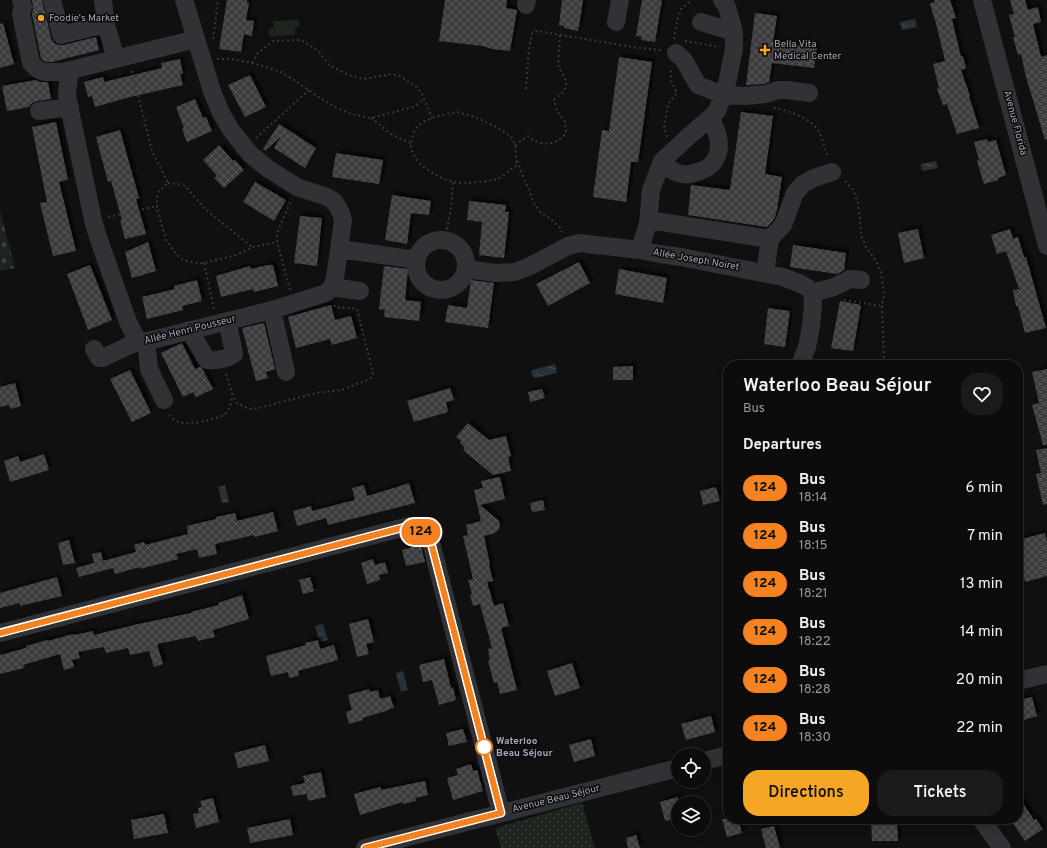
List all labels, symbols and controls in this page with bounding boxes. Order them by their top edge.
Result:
place label: Foodie's Market [49,12,119,25]
marker: Foodie's Market [36,13,46,23]
place label: Bella Vita Medical Center [774,38,842,63]
marker: Bella Vita Medical Center [759,44,771,56]
street label: Avenue Florida [1000,89,1030,157]
street label: Allée Joseph Noiret [652,246,741,274]
street label: Allée Henri Pousseur [143,312,237,348]
button: heart [961,373,1003,415]
text: Waterloo Beau Séjour [743,374,931,398]
text: Bus [743,401,765,417]
text: Departures [743,436,822,455]
text: Bus [799,471,826,490]
text: 124 [753,479,777,496]
text: 6 min [966,479,1003,498]
text: 18:14 [799,490,827,506]
line badge: 124 [398,519,444,545]
text: Bus [799,519,826,538]
text: 124 [409,523,433,540]
text: 124 [753,527,777,544]
text: 7 min [967,527,1003,546]
text: 18:15 [799,538,828,554]
text: Bus [799,567,826,586]
text: 124 [753,575,777,592]
text: 13 min [960,575,1003,594]
text: 18:21 [799,586,828,602]
text: Bus [799,615,826,634]
text: 124 [753,623,777,640]
text: 14 min [960,623,1003,642]
text: 18:22 [799,634,831,650]
text: Bus [799,663,826,682]
text: 124 [753,671,777,688]
text: 20 min [956,671,1003,690]
text: 18:28 [799,682,831,698]
text: Bus [799,711,826,730]
text: 124 [753,719,777,736]
text: 22 min [956,719,1003,738]
text: 18:30 [799,730,831,746]
place label: Waterloo Beau Séjour [496,735,553,760]
marker: Waterloo Beau Séjour [475,738,493,756]
map controls [671,748,711,836]
button: locate [671,748,711,788]
button: Directions [743,770,869,816]
button: Tickets [877,770,1003,816]
street label: Avenue Beau Séjour [511,782,601,816]
button: layers [671,796,711,836]

